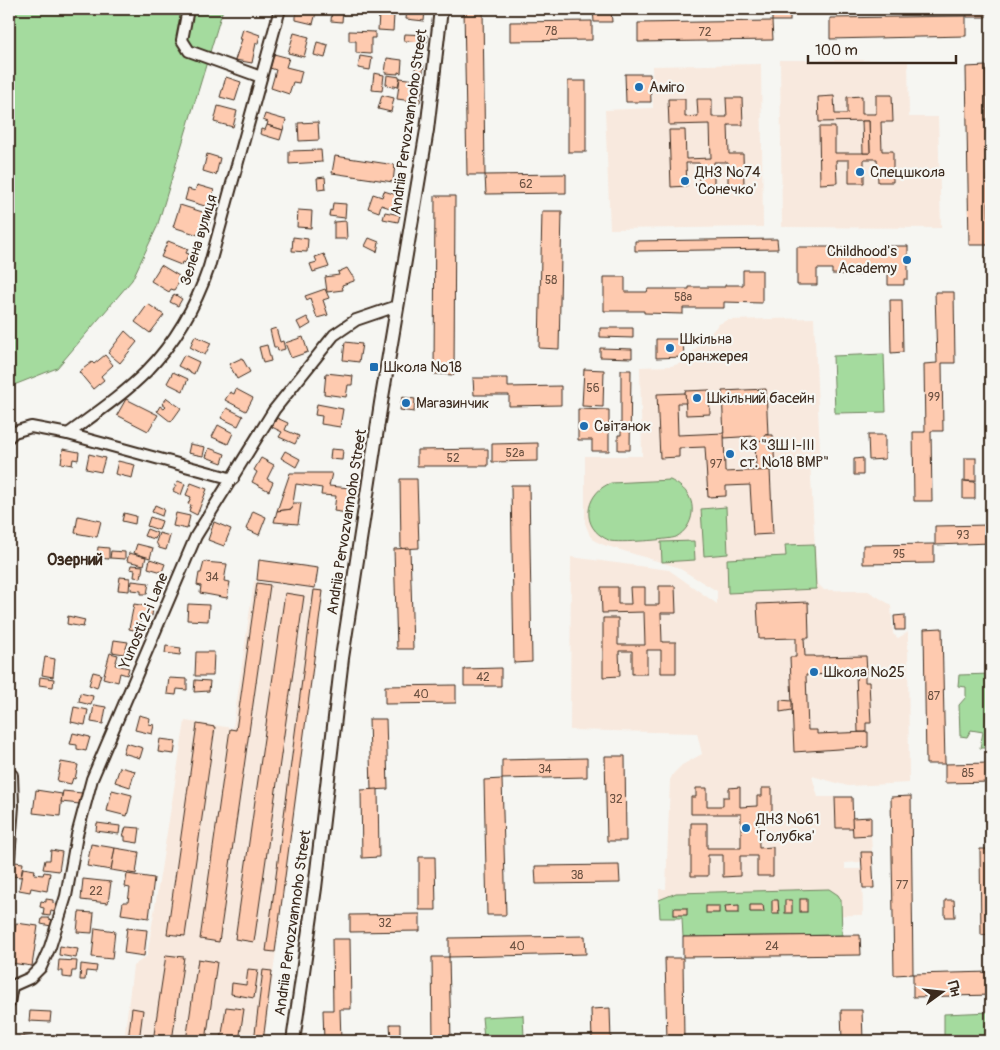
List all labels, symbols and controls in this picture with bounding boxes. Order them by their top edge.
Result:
house number: 78 [545,24,557,39]
house number: 72 [698,25,712,40]
street label: Andriia Pervozvannoho Street [387,27,432,216]
scale bar [808,32,955,64]
text: 100 m [815,41,858,60]
place label: Аміго [649,78,684,97]
marker: Аміго [633,81,645,93]
place label: ДНЗ №74 'Сонечко' [694,163,761,199]
place label: Спецшкола [870,163,945,182]
marker: Спецшкола [854,166,866,178]
marker: ДНЗ №74 'Сонечко' [679,175,691,187]
house number: 62 [519,177,533,192]
street label: Зелена вулиця [176,192,222,288]
place label: Childhood's Academy [827,242,898,278]
marker: Childhood's Academy [901,254,913,266]
house number: 58 [545,273,557,288]
house number: 58а [674,290,692,305]
place label: Шкільна оранжерея [680,330,748,366]
marker: Шкільна оранжерея [664,342,676,354]
place label: Школа №18 [384,358,462,377]
marker: Школа №18 [368,361,380,373]
house number: 56 [586,381,600,396]
place label: Шкільний басейн [707,389,814,408]
house number: 99 [928,390,940,405]
marker: Шкільний басейн [691,392,703,404]
place label: Магазинчик [416,394,490,413]
marker: Магазинчик [400,397,412,409]
place label: Світанок [594,417,651,436]
marker: Світанок [578,420,590,432]
street label: Andriia Pervozvannoho Street [323,427,371,616]
place label: КЗ "ЗШ І-ІІІ ст. №18 ВМР" [740,436,829,472]
house number: 52а [506,446,525,461]
marker: КЗ "ЗШ І-ІІІ ст. №18 ВМР" [724,448,736,460]
house number: 52 [446,451,460,466]
house number: 97 [710,457,723,472]
house number: 93 [957,528,970,543]
house number: 95 [893,547,905,562]
district label: Озерний [47,550,103,570]
street label: Yunosti 2-i Lane [115,569,173,673]
house number: 34 [205,570,219,585]
place label: Школа №25 [824,663,905,682]
marker: Школа №25 [808,666,820,678]
house number: 42 [476,670,490,685]
house number: 40 [413,687,429,702]
house number: 87 [928,689,941,704]
house number: 34 [538,762,552,777]
house number: 85 [962,766,974,781]
house number: 32 [609,792,623,807]
place label: ДНЗ №61 'Голубка' [755,810,820,846]
marker: ДНЗ №61 'Голубка' [740,822,752,834]
street label: Andriia Pervozvannoho Street [271,828,316,1017]
house number: 38 [571,868,583,883]
house number: 77 [896,878,909,893]
house number: 22 [89,884,103,899]
house number: 32 [378,916,392,931]
house number: 40 [509,939,525,954]
house number: 24 [765,939,779,954]
north arrow [918,968,968,1018]
text: Пн [944,979,964,998]

